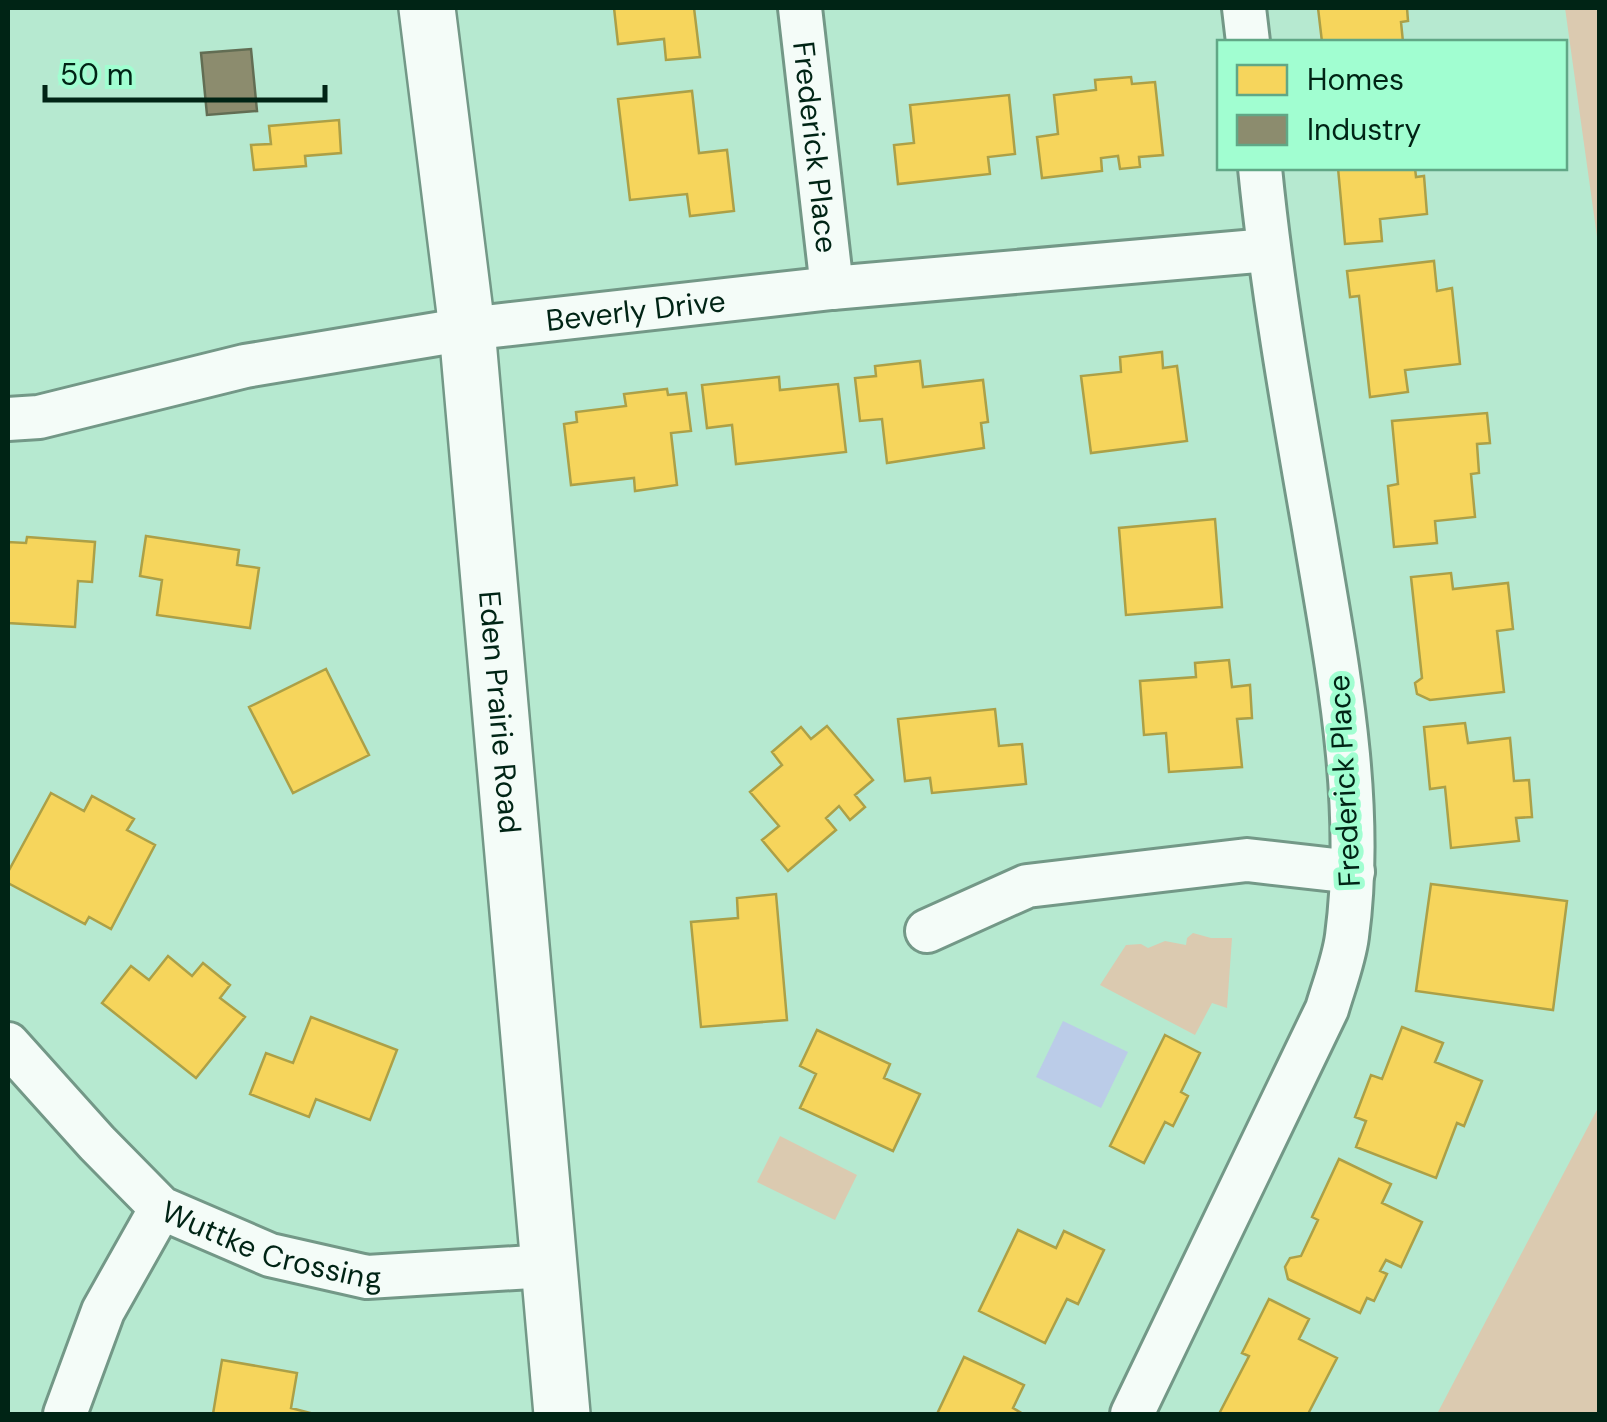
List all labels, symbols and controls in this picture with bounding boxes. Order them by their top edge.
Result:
street label: Frederick Place [784,39,847,255]
scale bar [45,40,325,102]
legend [1217,40,1567,170]
text: 50 m [60,55,134,94]
text: Homes [1307,60,1404,99]
text: Industry [1307,110,1421,149]
street label: Beverly Drive [544,281,727,339]
street label: Eden Prairie Road [471,589,531,835]
street label: Frederick Place [1319,674,1369,888]
street label: Wuttke Crossing [156,1191,382,1297]

